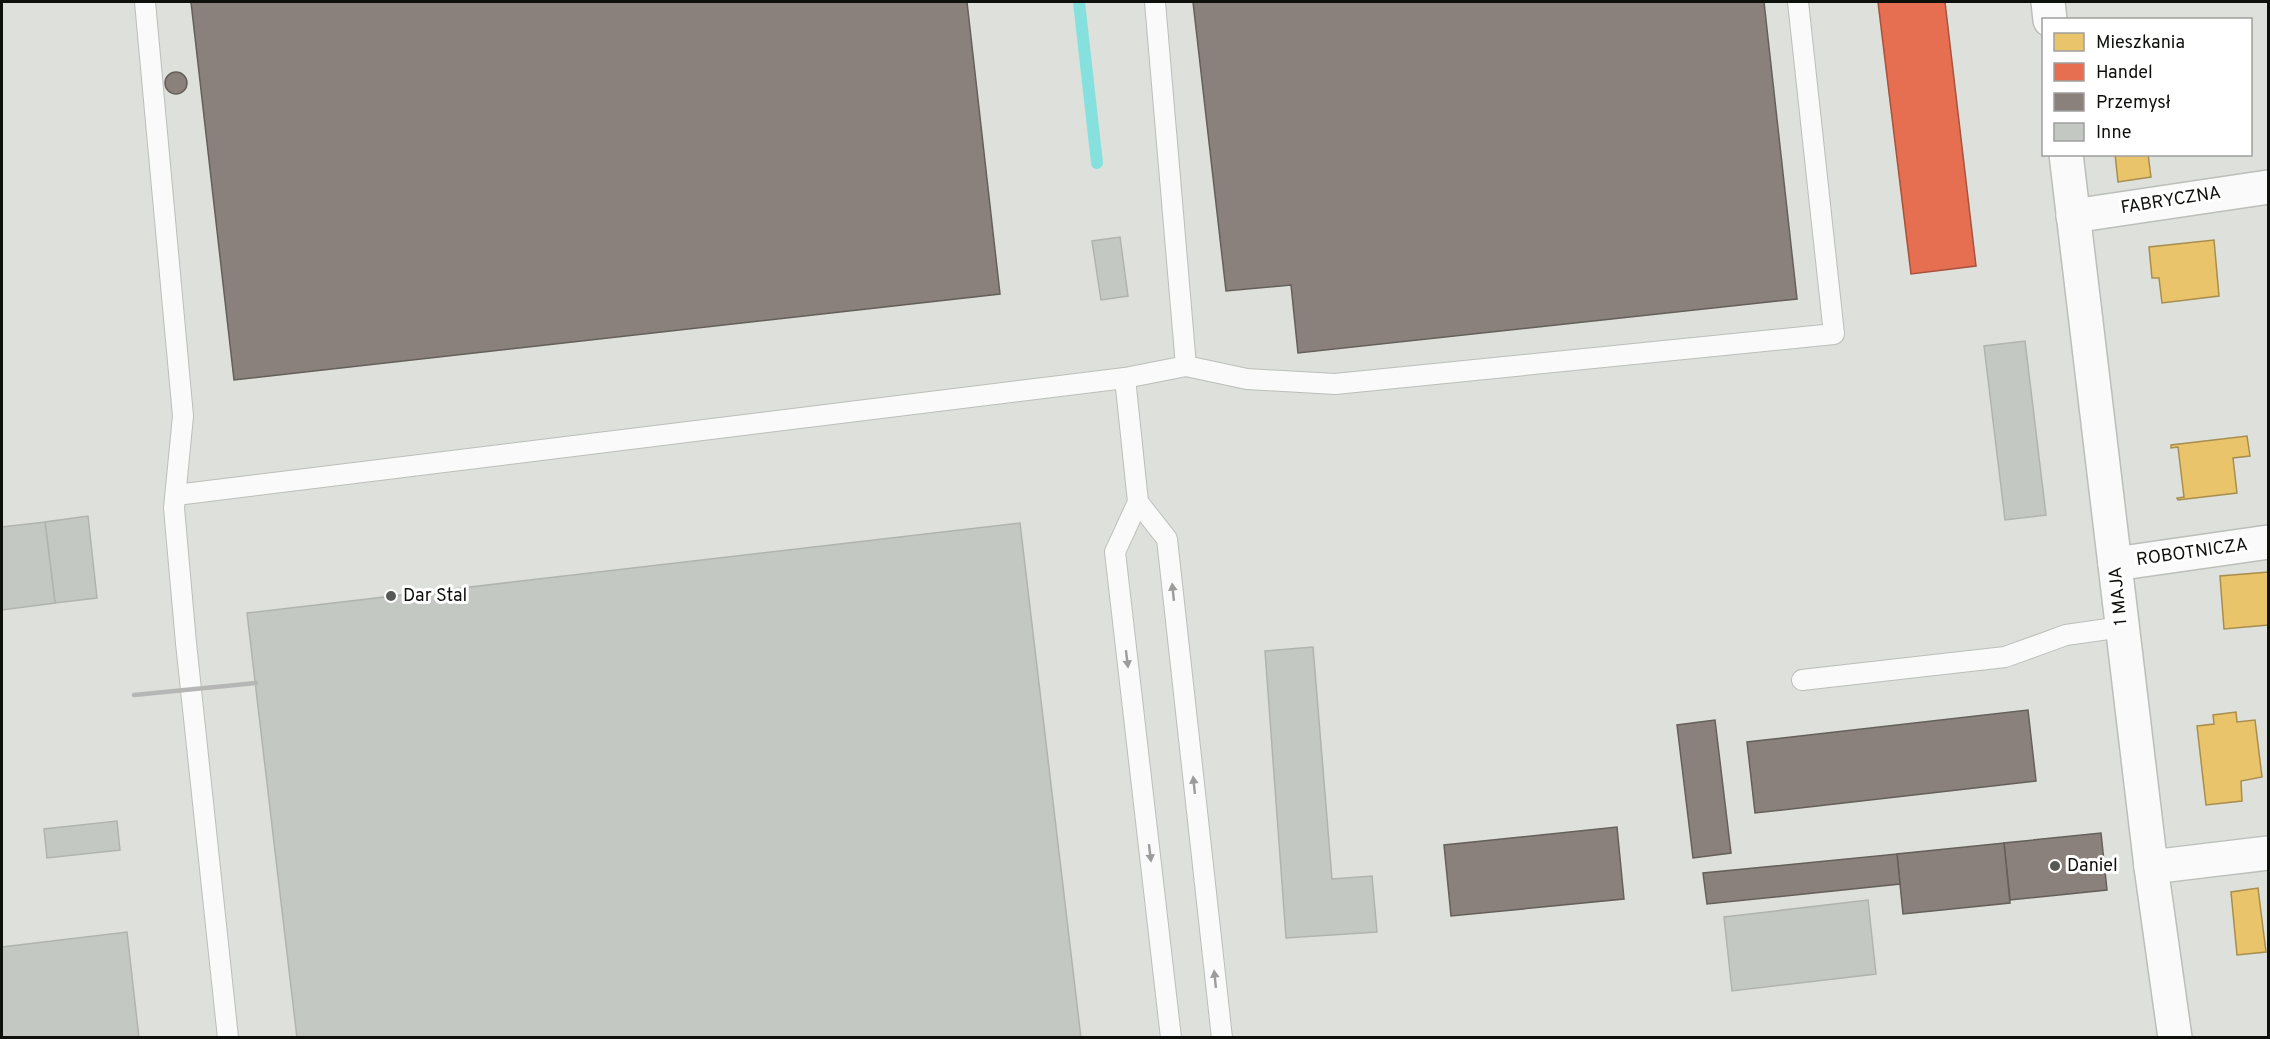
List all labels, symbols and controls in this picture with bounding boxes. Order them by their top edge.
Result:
legend [2042,18,2252,156]
text: Mieszkania [2096,32,2185,55]
text: Handel [2096,62,2153,85]
text: Przemysł [2096,92,2171,115]
text: Inne [2096,122,2132,145]
street label: FABRYCZNA [2119,182,2223,220]
street label: ROBOTNICZA [2135,534,2249,572]
street label: 1 MAJA [2104,566,2134,626]
one-way arrow [1168,582,1178,601]
place label: Dar Stal [403,585,467,608]
marker: Dar Stal [384,589,398,603]
one-way arrow [1122,650,1132,669]
one-way arrow [1189,776,1199,795]
one-way arrow [1145,844,1154,863]
place label: Daniel [2067,855,2118,878]
marker: Daniel [2048,859,2062,873]
one-way arrow [1210,970,1220,989]

